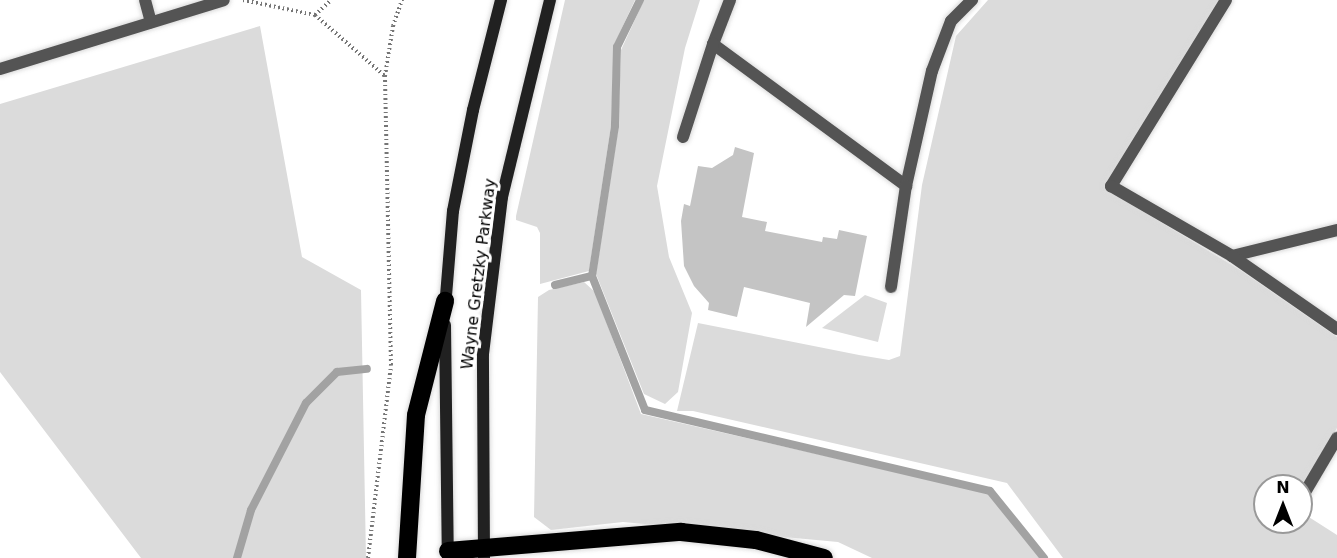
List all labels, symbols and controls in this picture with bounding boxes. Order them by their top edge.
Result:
street label: Wayne Gretzky Parkway [458,177,500,371]
north arrow [1253,474,1313,534]
text: N [1276,478,1290,497]

